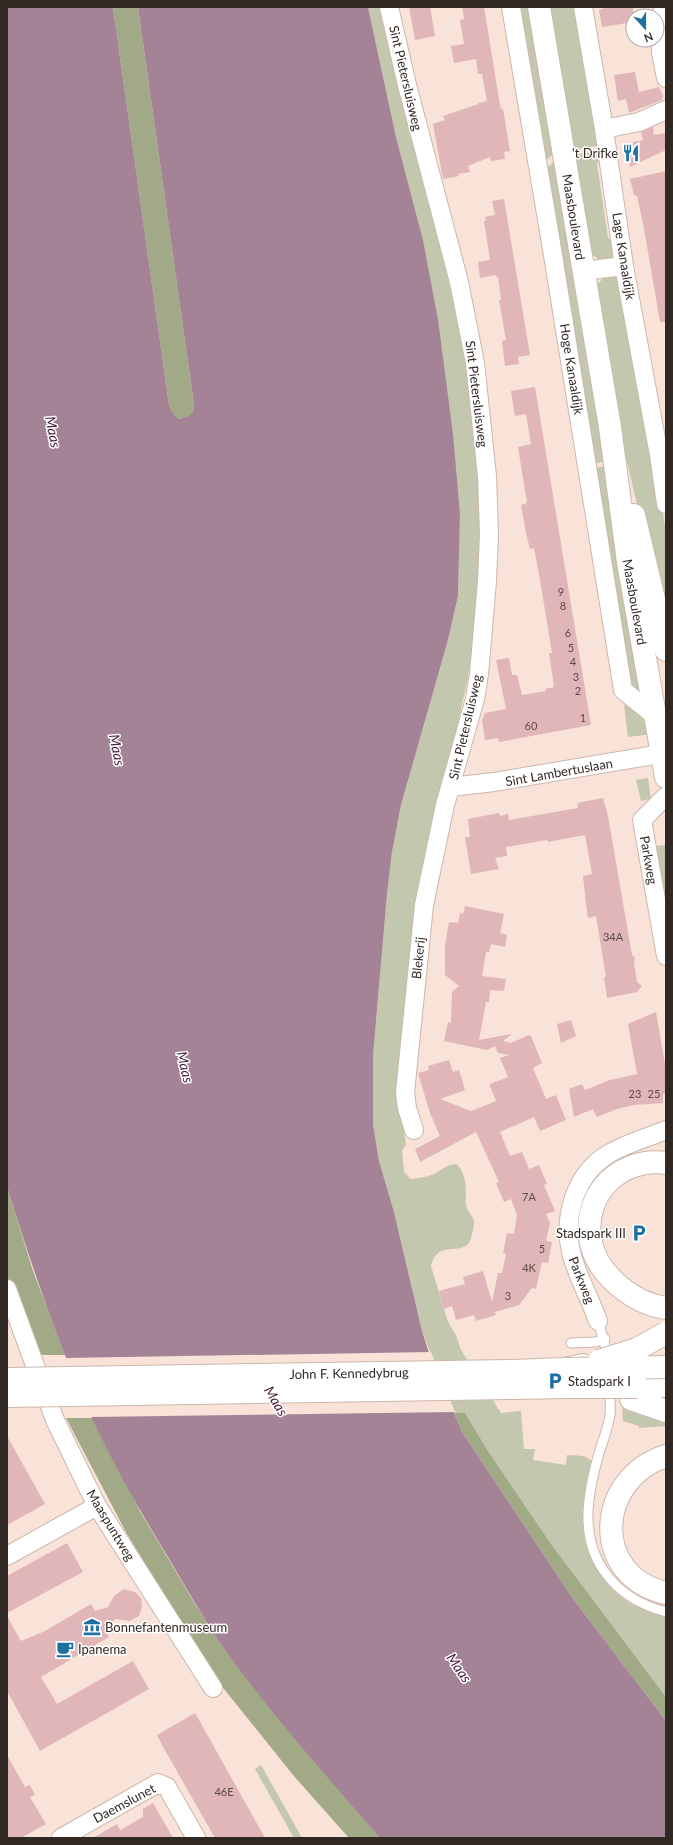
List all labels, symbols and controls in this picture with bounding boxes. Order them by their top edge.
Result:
north arrow [625,8,665,48]
street label: Sint Pietersluisweg [386,24,426,132]
text: N [642,30,655,45]
restaurant icon: 't Drifke [621,143,641,163]
place label: 't Drifke [572,145,618,161]
street label: Maasboulevard [559,173,589,261]
street label: Lage Kanaaldijk [609,211,639,301]
street label: Hoge Kanaaldijk [557,322,587,416]
street label: Sint Pietersluisweg [463,340,492,449]
water label: Maas [42,415,65,450]
street label: Maasboulevard [620,558,650,646]
house number: 9 [558,585,564,598]
house number: 8 [560,599,566,612]
house number: 6 [565,626,571,639]
house number: 5 [568,641,574,654]
house number: 4 [570,655,577,668]
house number: 3 [573,670,579,683]
street label: Sint Pietersluisweg [445,673,485,781]
house number: 2 [575,684,581,697]
house number: 1 [580,711,586,724]
house number: 60 [525,719,538,732]
water label: Maas [106,733,129,768]
street label: Sint Lambertuslaan [504,755,614,789]
street label: Parkweg [637,834,661,886]
house number: 34A [603,930,624,943]
street label: Blekerij [408,936,428,980]
water label: Maas [174,1049,197,1085]
house number: 23 [629,1087,641,1100]
house number: 25 [648,1087,660,1100]
house number: 7A [522,1190,536,1203]
parking icon: Stadspark III [629,1223,649,1243]
place label: Stadspark III [556,1225,626,1241]
house number: 5 [539,1242,545,1255]
street label: Parkweg [565,1254,599,1306]
house number: 4K [522,1261,537,1274]
house number: 3 [505,1289,511,1302]
street label: John F. Kennedybrug [289,1364,409,1382]
parking icon: Stadspark I [545,1371,565,1391]
place label: Stadspark I [568,1373,631,1389]
water label: Maas [261,1383,292,1419]
street label: Maaspuntweg [83,1486,139,1564]
museum icon: Bonnefantenmuseum [82,1617,102,1637]
place label: Bonnefantenmuseum [105,1619,227,1635]
cafe icon: Ipanema [55,1639,75,1659]
place label: Ipanema [78,1641,127,1657]
water label: Maas [443,1650,476,1686]
street label: Daemslunet [90,1780,158,1826]
house number: 46E [214,1785,234,1798]

